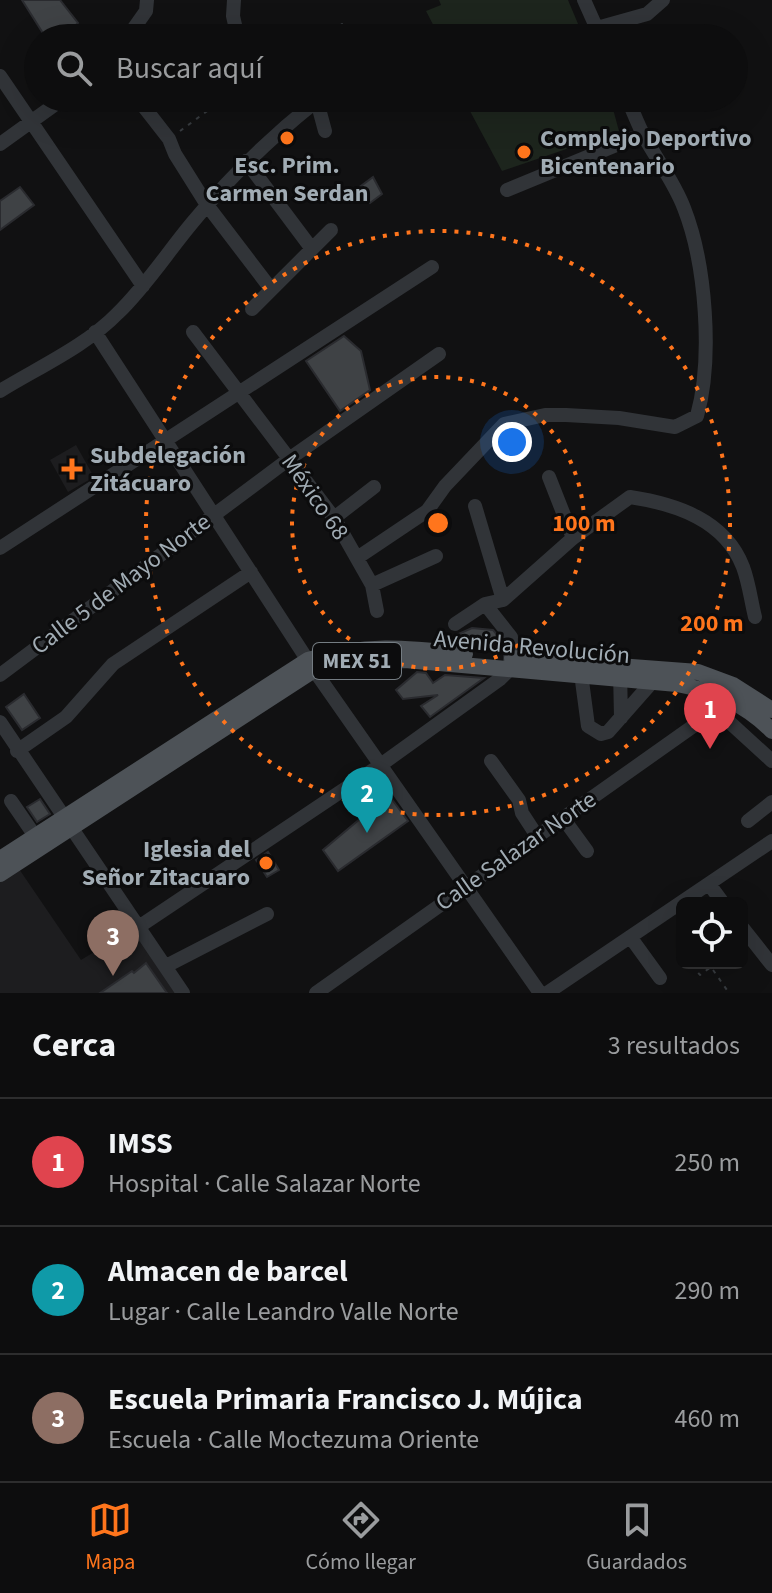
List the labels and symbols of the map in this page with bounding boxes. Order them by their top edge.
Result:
place label: Complejo Deportivo Bicentenario [540,121,751,184]
marker: Esc. Prim. Carmen Serdan [278,129,296,147]
marker: Complejo Deportivo Bicentenario [515,143,533,161]
place label: Esc. Prim. Carmen Serdan [206,148,368,211]
your location [492,422,532,462]
place label: Subdelegación Zitácuaro [90,438,246,501]
street label: México 68 [273,447,357,547]
marker: Subdelegación Zitácuaro [61,458,83,480]
street label: Calle 5 de Mayo Norte [24,505,218,663]
text: 100 m [552,506,616,541]
centre of rings [424,509,452,537]
text: 200 m [680,606,744,641]
street label: Avenida Revolución [432,621,632,673]
road number: MEX 51 [313,643,401,679]
pin: 1 [684,683,736,749]
pin: 2 [341,767,393,833]
street label: Calle Salazar Norte [428,782,604,920]
place label: Iglesia del Señor Zitacuaro [82,832,250,895]
marker: Iglesia del Señor Zitacuaro [257,854,275,872]
pin: 3 [87,910,139,976]

